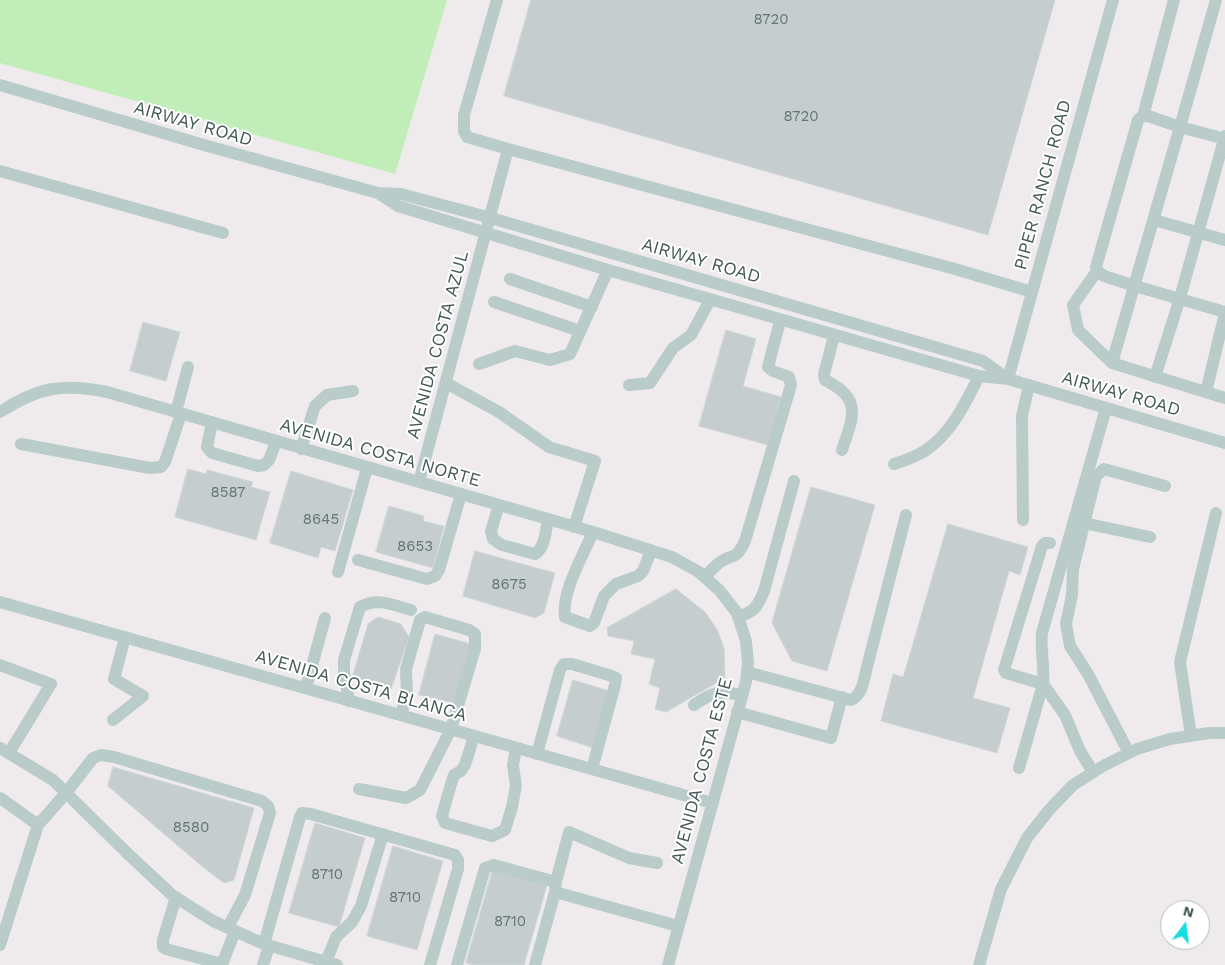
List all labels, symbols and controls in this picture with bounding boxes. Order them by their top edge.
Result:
house number: 8720 [753,11,789,29]
street label: AIRWAY ROAD [131,97,255,151]
street label: PIPER RANCH ROAD [1010,97,1076,273]
house number: 8720 [783,108,819,126]
street label: AIRWAY ROAD [639,234,763,288]
street label: AVENIDA COSTA AZUL [402,249,474,441]
street label: AIRWAY ROAD [1059,367,1183,421]
street label: AVENIDA COSTA NORTE [277,414,483,492]
house number: 8587 [210,484,246,502]
house number: 8645 [303,511,339,529]
house number: 8653 [397,538,433,556]
house number: 8675 [491,576,527,594]
street label: AVENIDA COSTA BLANCA [253,645,469,727]
street label: AVENIDA COSTA ESTE [667,675,737,867]
house number: 8580 [173,819,209,837]
house number: 8710 [311,866,343,884]
house number: 8710 [389,889,421,907]
north arrow [1160,900,1210,950]
text: N [1182,902,1196,921]
house number: 8710 [494,913,526,931]

